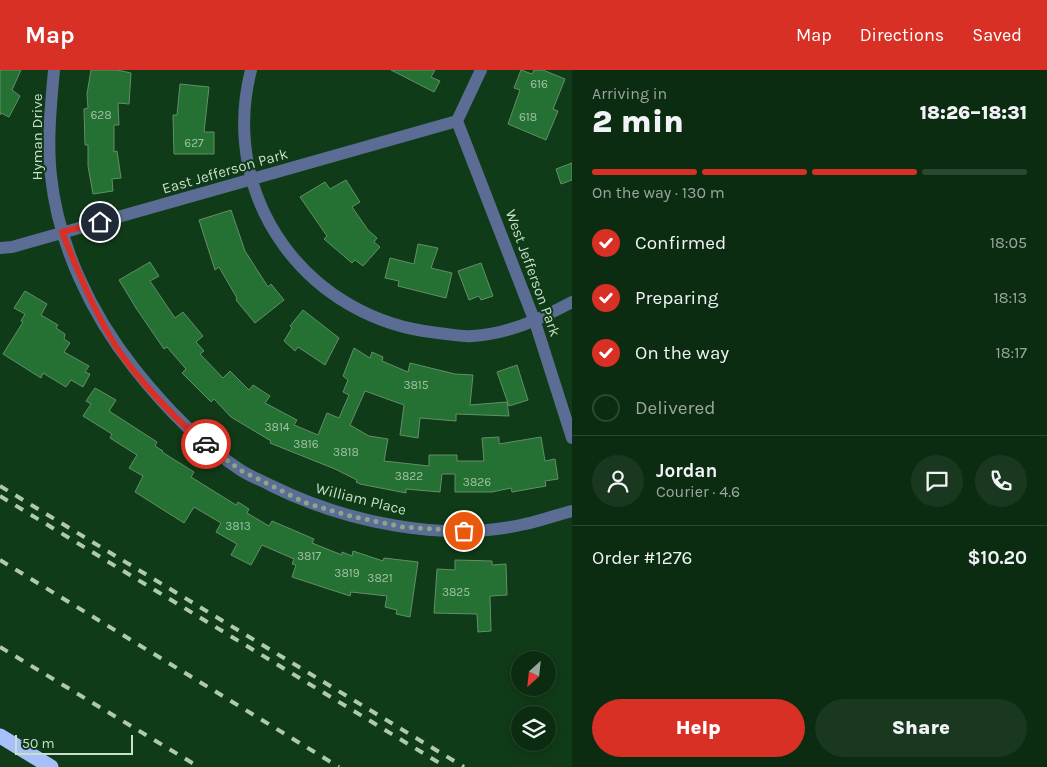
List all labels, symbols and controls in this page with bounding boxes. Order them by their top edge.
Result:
text: Map [25,21,75,49]
text: Map [796,24,832,46]
text: Directions [860,24,944,46]
text: Saved [972,24,1022,46]
house number: 616 [530,77,548,91]
text: Arriving in [592,84,667,103]
street label: Hyman Drive [28,94,46,180]
text: 18:26–18:31 [920,102,1027,124]
text: 2 min [592,103,684,140]
house number: 628 [90,108,112,122]
house number: 618 [519,110,537,124]
house number: 627 [184,136,204,150]
street label: East Jefferson Park [160,144,290,198]
text: On the way · 130 m [592,183,725,202]
pin [79,201,121,243]
street label: West Jefferson Park [502,207,564,339]
icon: home [86,208,114,236]
icon: check [592,229,620,257]
text: Confirmed [635,232,726,254]
text: 18:05 [990,233,1027,252]
icon: check [592,284,620,312]
text: Preparing [635,287,718,309]
text: 18:13 [993,288,1027,307]
icon: check [592,339,620,367]
text: On the way [635,342,729,364]
text: 18:17 [995,343,1027,362]
house number: 3815 [403,378,429,392]
text: Delivered [635,397,715,419]
courier [181,419,231,469]
house number: 3814 [264,420,290,434]
icon: car [192,430,220,458]
house number: 3816 [293,437,319,451]
house number: 3818 [333,445,359,459]
button: person [592,455,644,507]
button: chat [911,455,963,507]
button: phone [975,455,1027,507]
text: Jordan [656,460,717,482]
house number: 3822 [395,469,423,483]
house number: 3826 [463,475,491,489]
street label: William Place [314,479,408,519]
text: Courier · 4.6 [656,482,740,501]
pin [443,510,485,552]
icon: bag [450,517,478,545]
house number: 3813 [225,519,251,533]
text: Order #1276 [592,547,693,569]
text: $10.20 [968,547,1027,569]
house number: 3817 [297,549,321,563]
house number: 3819 [334,566,360,580]
house number: 3821 [367,571,393,585]
house number: 3825 [442,585,470,599]
north arrow [511,651,556,696]
map controls [511,651,556,751]
button: Help [592,699,805,757]
button: Share [815,699,1027,757]
button: layers [511,706,556,751]
scale bar [15,732,132,755]
text: 50 m [22,735,55,752]

